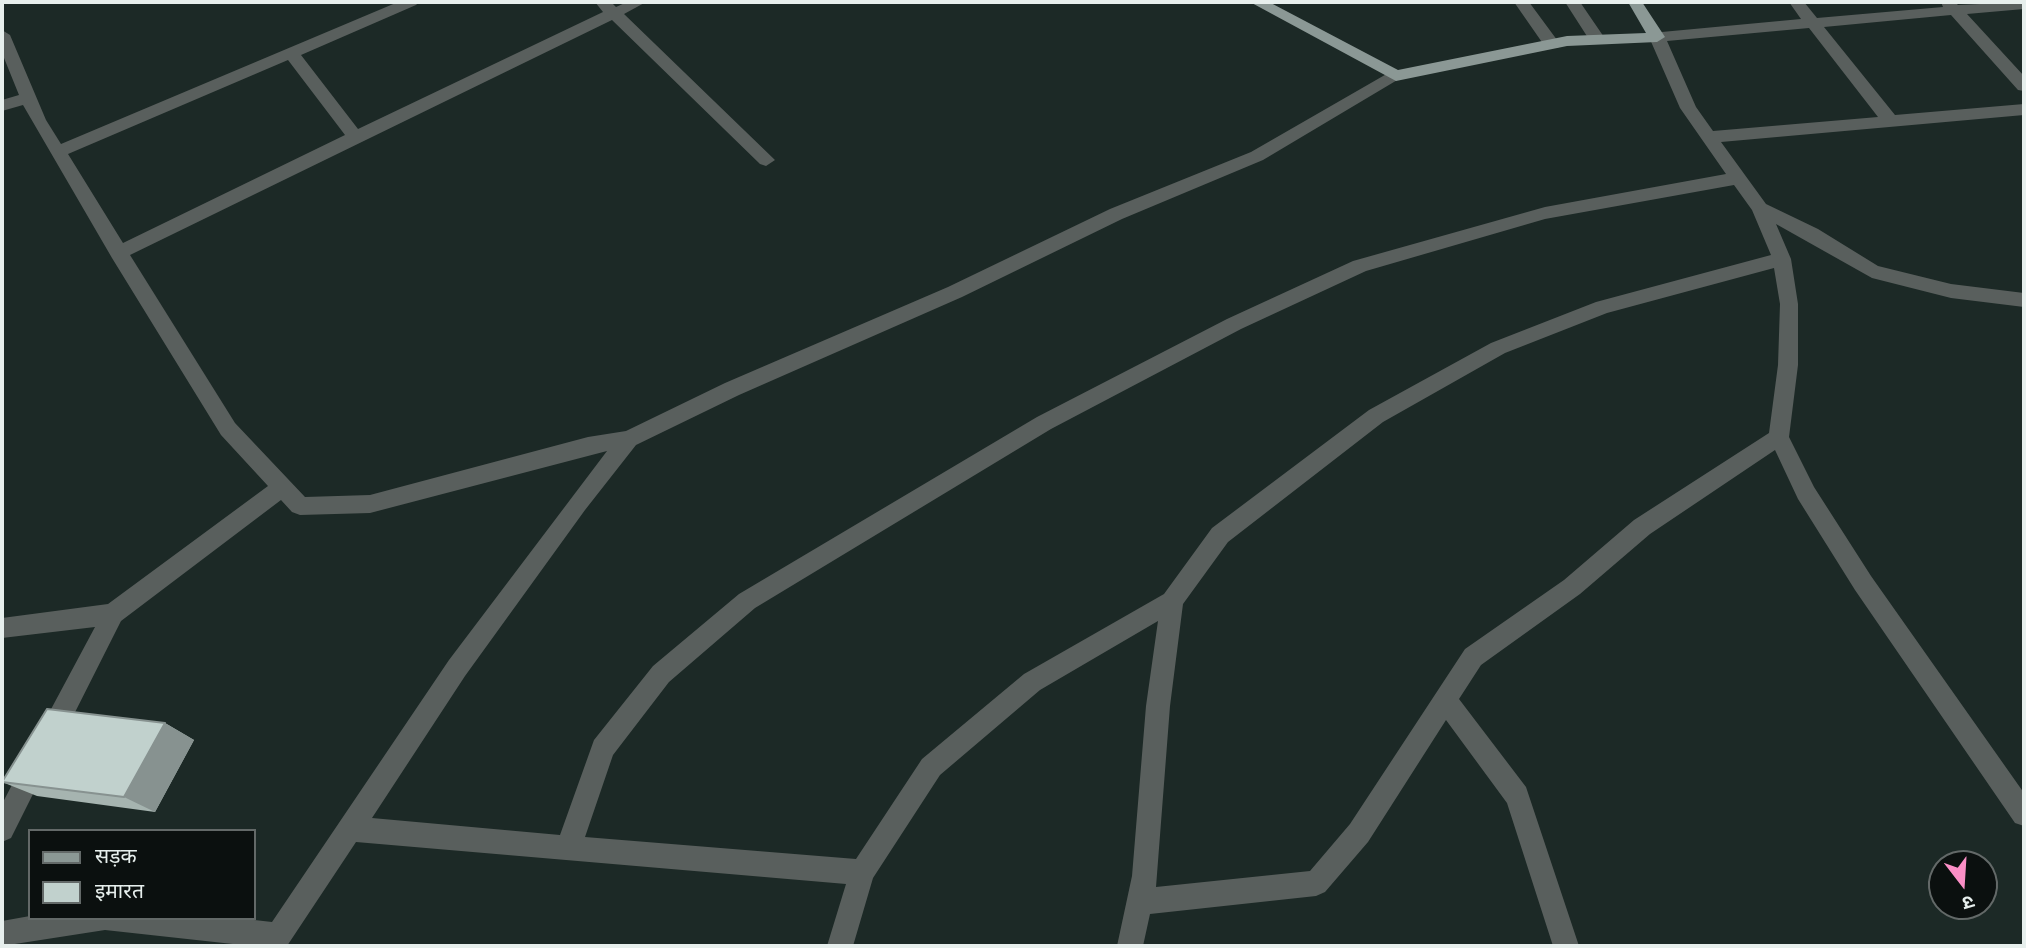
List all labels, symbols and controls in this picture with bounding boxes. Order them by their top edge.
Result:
legend [28,829,256,920]
text: सड़क [95,843,137,868]
north arrow [1928,850,1998,920]
text: इमारत [95,878,144,903]
text: उ [1960,891,1977,915]

